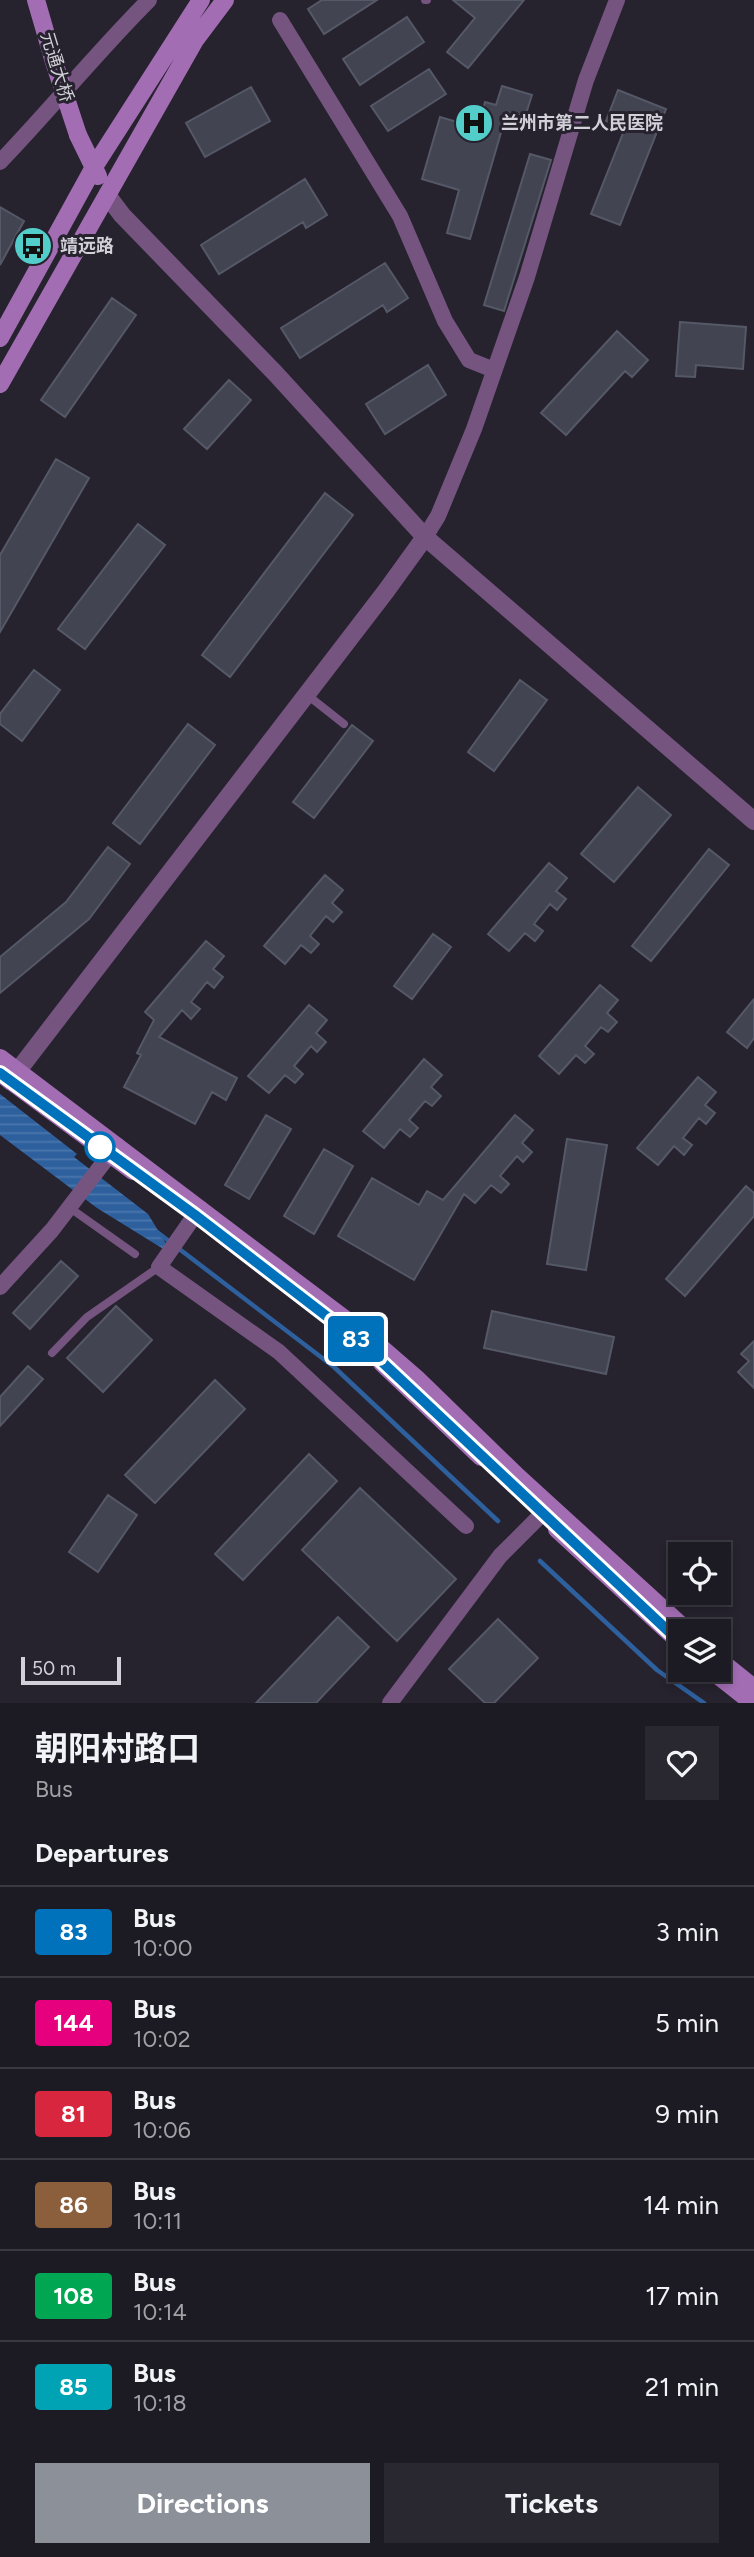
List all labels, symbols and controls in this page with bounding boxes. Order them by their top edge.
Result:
street label: 元通大桥 [36,29,78,105]
hospital icon: 兰州市第二人民医院 [453,102,495,144]
place label: 兰州市第二人民医院 [501,112,663,134]
bus stop icon: 靖远路 [12,225,54,267]
place label: 靖远路 [60,235,114,257]
unlabelled marker [85,1132,115,1162]
line badge: 83 [324,1316,388,1362]
text: 83 [342,1324,370,1353]
map controls [668,1542,731,1682]
button: locate [668,1542,731,1605]
button: layers [668,1619,731,1682]
scale bar [21,1654,121,1686]
text: 50 m [32,1657,76,1680]
button: heart [645,1726,719,1800]
text: 朝阳村路口 [35,1729,200,1768]
text: Bus [35,1775,73,1803]
text: Departures [35,1837,169,1869]
text: Bus [133,1902,176,1934]
text: 3 min [656,1916,719,1948]
text: 83 [59,1917,88,1946]
text: 10:00 [133,1934,193,1962]
text: Bus [133,1993,176,2025]
text: 5 min [655,2007,719,2039]
text: 144 [53,2008,94,2037]
text: 10:02 [133,2025,191,2053]
text: Bus [133,2084,176,2116]
text: 9 min [655,2098,719,2130]
text: 81 [61,2099,86,2128]
text: 10:06 [133,2116,191,2144]
text: Bus [133,2175,176,2207]
text: 14 min [643,2189,719,2221]
text: 86 [59,2190,88,2219]
text: 10:11 [133,2207,182,2235]
text: Bus [133,2266,176,2298]
text: 17 min [645,2280,719,2312]
text: 108 [53,2281,94,2310]
text: 10:14 [133,2298,187,2326]
text: Bus [133,2357,176,2389]
text: 21 min [645,2371,719,2403]
text: 85 [59,2372,88,2401]
text: 10:18 [133,2389,187,2417]
button: Directions [35,2463,370,2543]
button: Tickets [384,2463,719,2543]

